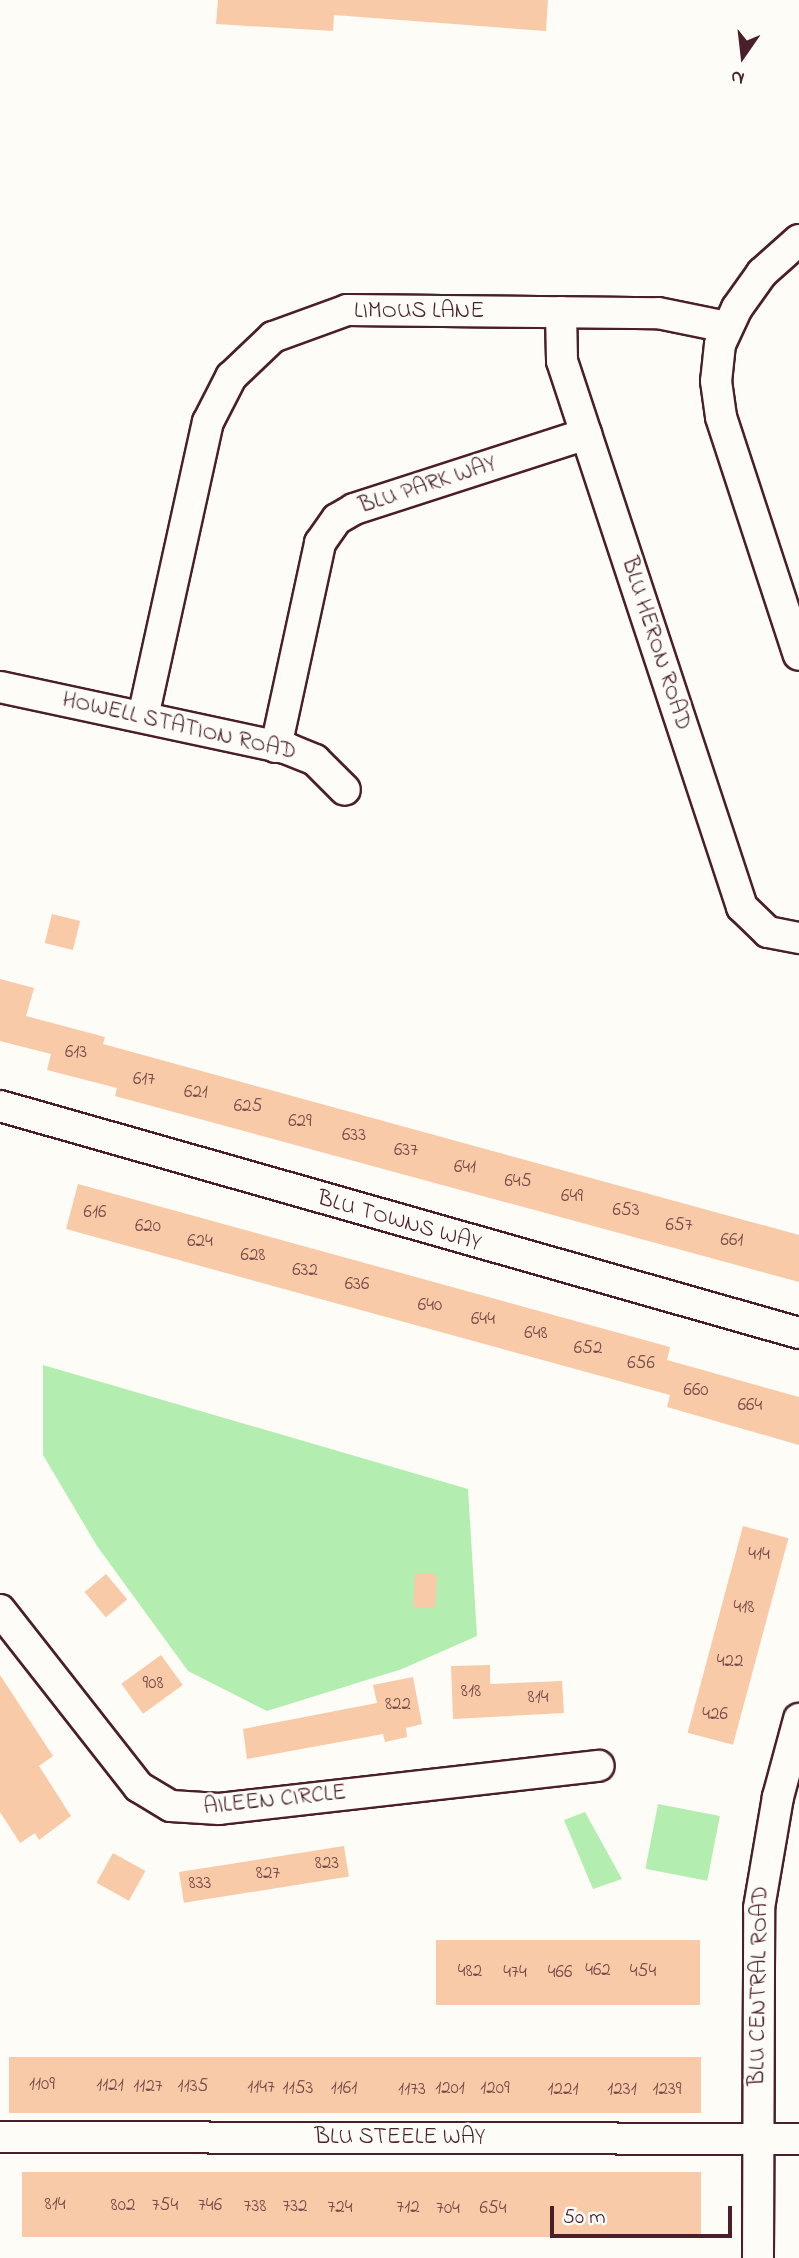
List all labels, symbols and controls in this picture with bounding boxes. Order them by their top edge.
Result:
north arrow [708,21,778,91]
text: N [728,62,747,92]
street label: LIMOUS LANE [354,298,484,326]
street label: BLU PARK WAY [356,451,500,521]
street label: BLU HERON ROAD [614,554,696,734]
street label: HOWELL STATION ROAD [59,687,299,767]
house number: 613 [65,1042,87,1064]
house number: 617 [133,1069,155,1091]
house number: 621 [184,1082,208,1104]
house number: 625 [234,1096,262,1118]
house number: 629 [288,1111,312,1133]
house number: 633 [342,1125,366,1147]
house number: 637 [394,1140,418,1162]
house number: 641 [454,1157,476,1179]
house number: 645 [504,1171,532,1193]
street label: BLU TOWNS WAY [314,1185,484,1259]
house number: 649 [561,1186,583,1208]
house number: 653 [612,1200,640,1222]
house number: 616 [84,1202,106,1224]
house number: 657 [665,1215,693,1237]
house number: 620 [135,1216,161,1238]
house number: 661 [721,1230,743,1252]
house number: 624 [187,1231,213,1253]
house number: 628 [241,1245,265,1267]
house number: 632 [292,1260,318,1282]
house number: 636 [345,1274,369,1296]
house number: 640 [418,1295,442,1317]
house number: 644 [471,1309,495,1331]
house number: 648 [524,1323,548,1345]
house number: 652 [574,1338,602,1360]
house number: 656 [627,1353,655,1375]
house number: 660 [684,1380,708,1402]
house number: 664 [738,1395,762,1417]
house number: 414 [748,1544,770,1566]
house number: 418 [734,1597,754,1619]
house number: 422 [717,1651,743,1673]
house number: 908 [142,1673,164,1695]
house number: 818 [461,1681,481,1703]
house number: 814 [528,1687,548,1709]
house number: 822 [385,1694,411,1716]
house number: 426 [702,1704,728,1726]
street label: AILEEN CIRCLE [202,1780,348,1822]
house number: 823 [315,1853,339,1875]
house number: 827 [256,1863,280,1885]
house number: 833 [189,1873,211,1895]
street label: BLU CENTRAL ROAD [744,1886,776,2086]
house number: 462 [585,1960,611,1982]
house number: 482 [458,1961,482,1983]
house number: 454 [630,1961,656,1983]
house number: 474 [503,1962,527,1984]
house number: 466 [548,1962,572,1984]
house number: 1109 [29,2074,55,2096]
house number: 1121 [96,2075,124,2097]
house number: 1127 [133,2076,163,2098]
house number: 1135 [178,2076,208,2098]
house number: 1147 [247,2077,275,2099]
house number: 1153 [283,2078,313,2100]
house number: 1161 [331,2078,357,2100]
house number: 1201 [435,2078,465,2100]
house number: 1209 [480,2078,510,2100]
house number: 1173 [398,2079,426,2101]
house number: 1221 [548,2079,578,2101]
house number: 1231 [607,2079,637,2101]
house number: 1239 [652,2079,682,2101]
street label: BLU STEELE WAY [315,2124,485,2152]
scale bar [554,2192,736,2236]
house number: 814 [45,2194,65,2216]
house number: 802 [111,2195,135,2217]
house number: 754 [152,2195,178,2217]
house number: 746 [198,2195,222,2217]
house number: 738 [244,2196,266,2218]
house number: 732 [282,2196,308,2218]
house number: 724 [327,2197,353,2219]
house number: 712 [396,2197,420,2219]
house number: 704 [436,2198,460,2220]
house number: 654 [479,2198,507,2220]
text: 50 m [563,2203,606,2233]

